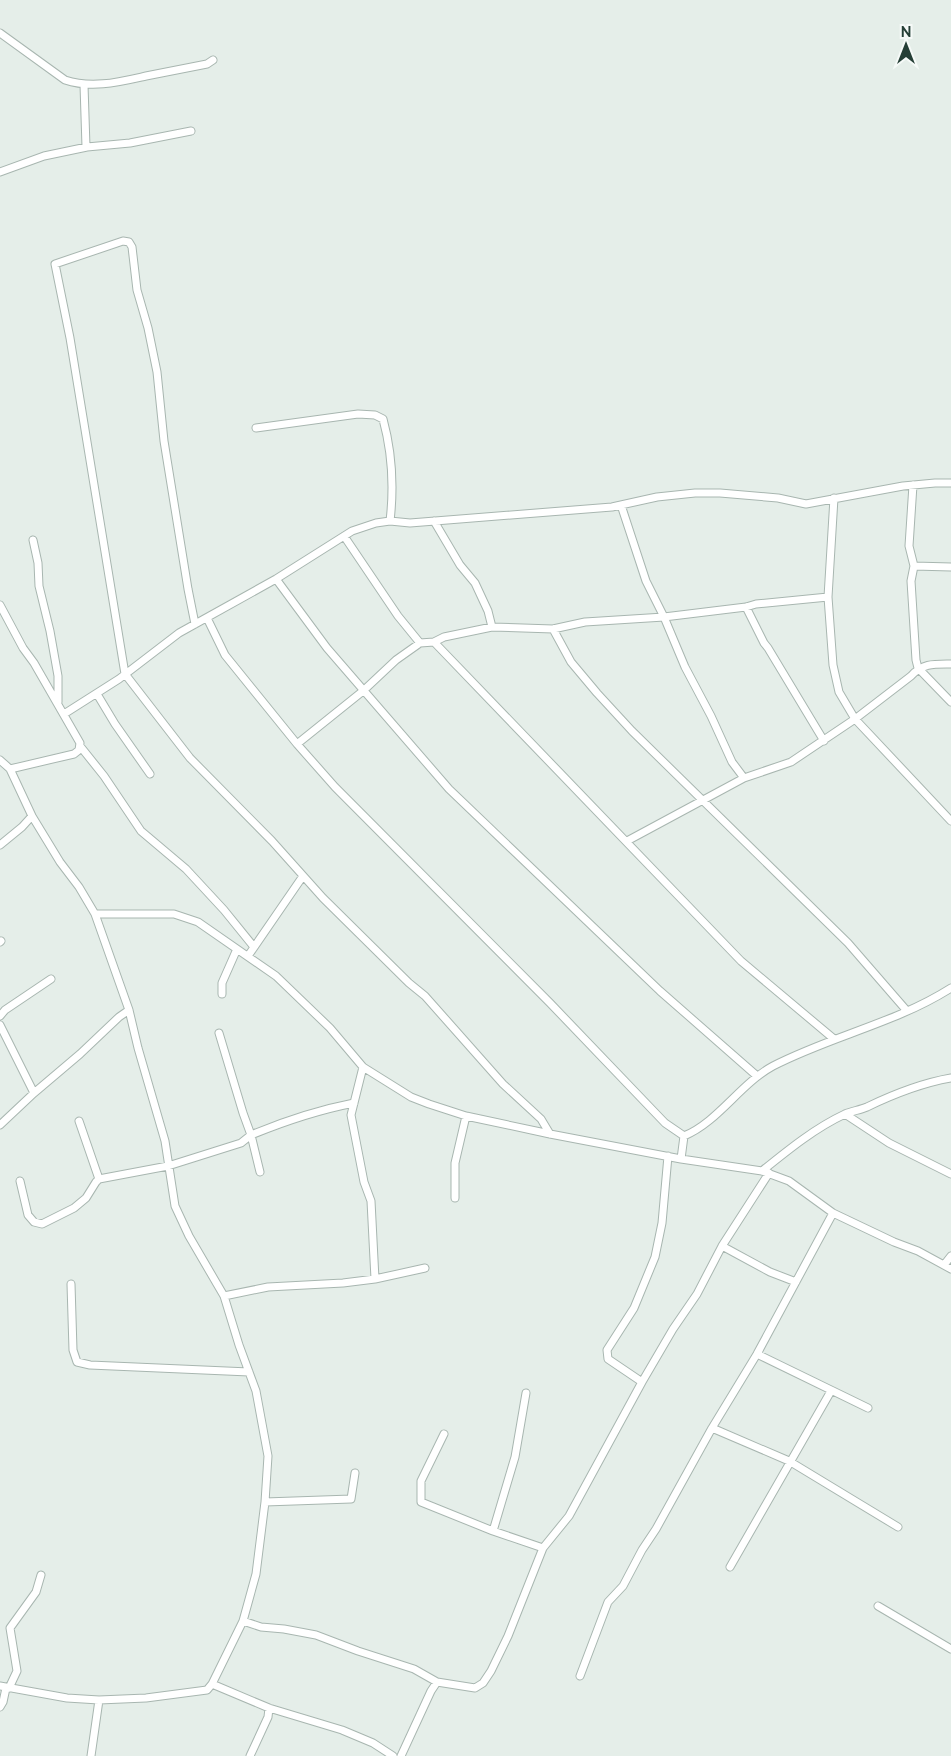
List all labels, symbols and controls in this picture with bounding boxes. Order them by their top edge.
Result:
north arrow [881,20,931,70]
text: N [901,24,911,40]

